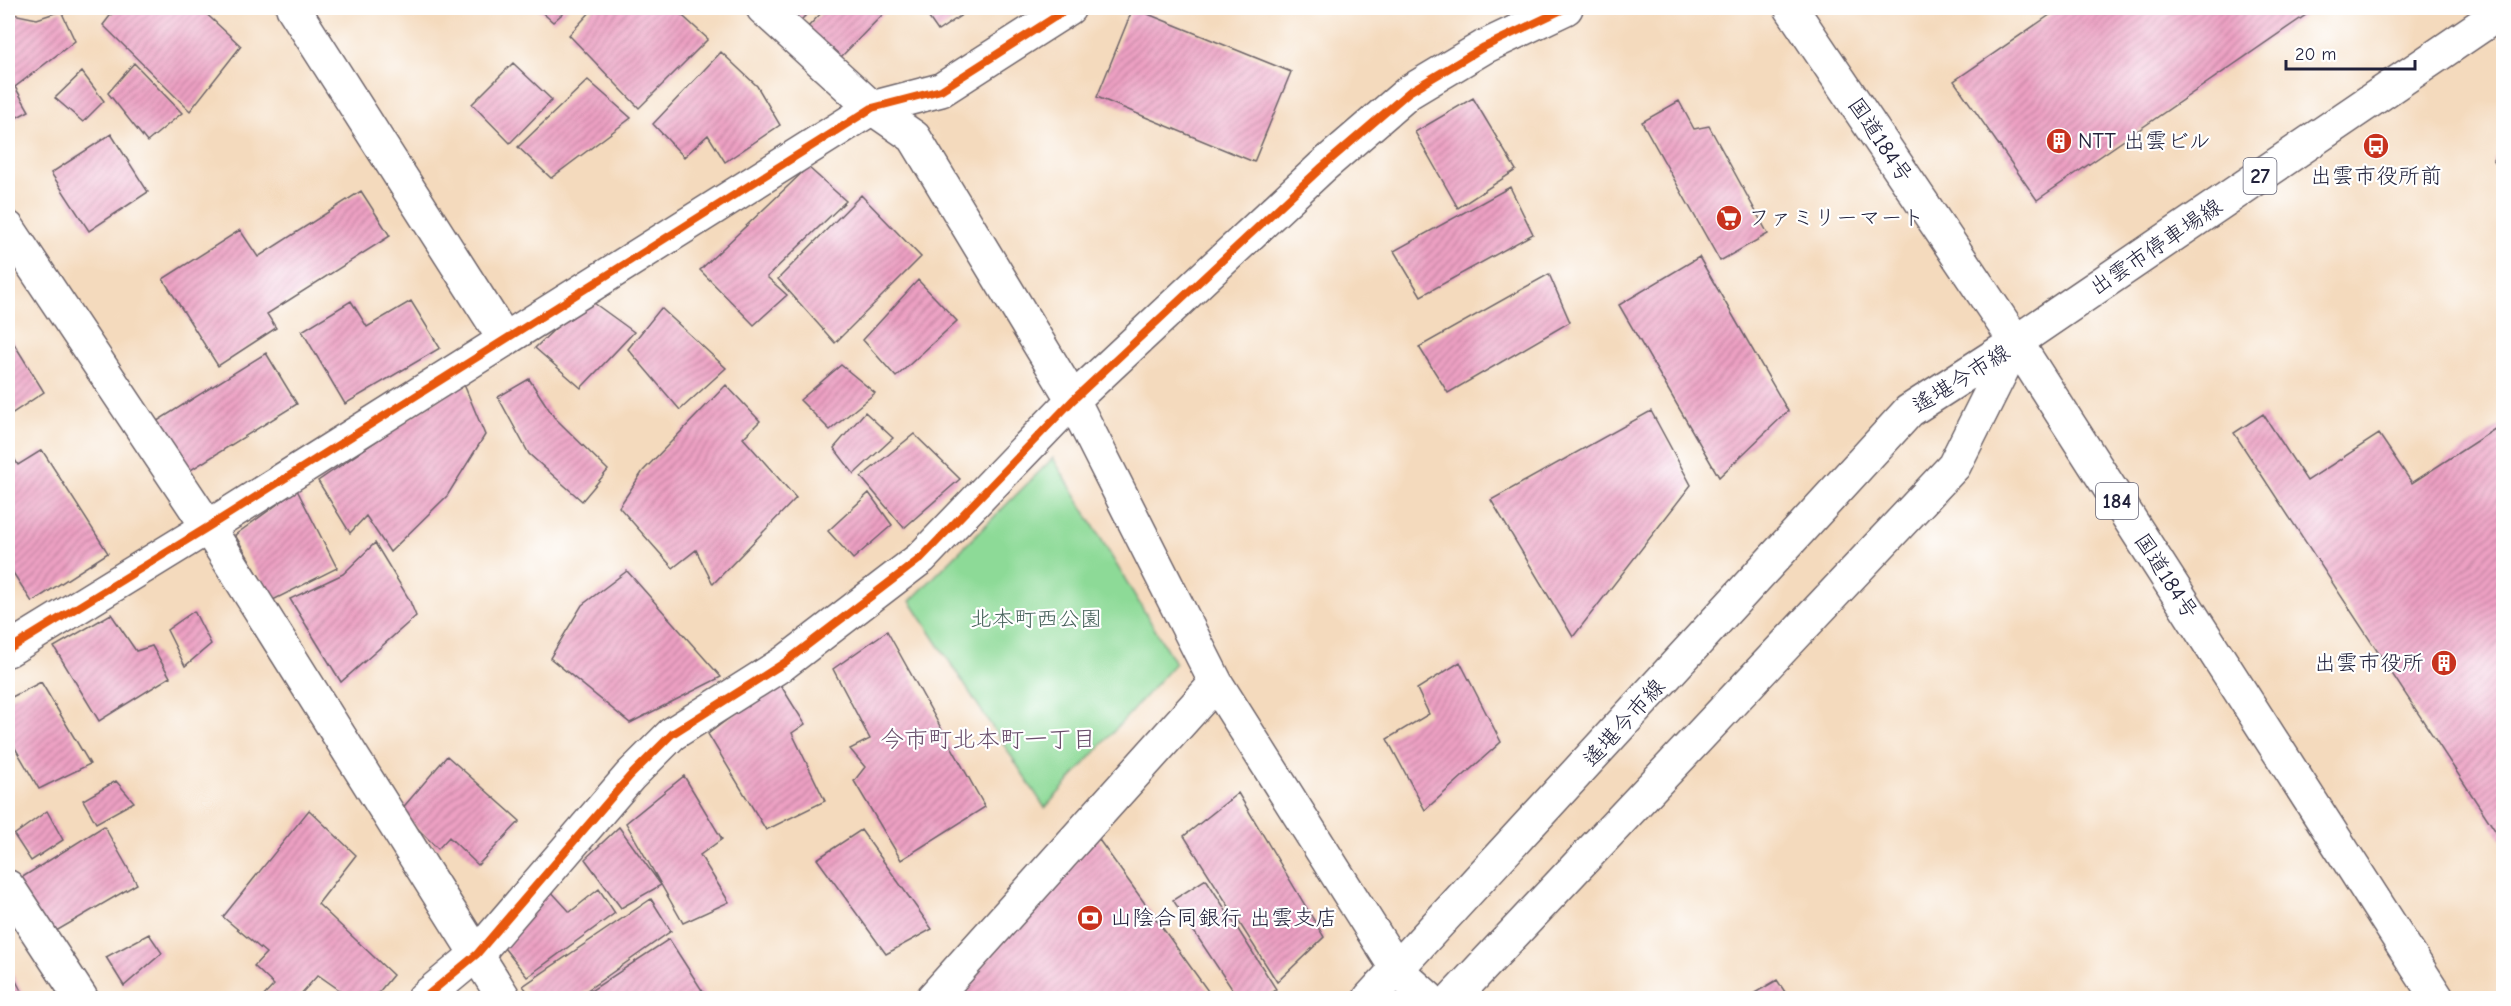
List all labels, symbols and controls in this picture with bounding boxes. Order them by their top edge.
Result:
scale bar [2286,33,2415,71]
text: 20 m [2295,44,2336,65]
street label: 国道184号 [1842,93,1918,187]
building icon: NTT 出雲ビル [2044,126,2074,156]
place label: NTT 出雲ビル [2078,128,2211,154]
bus stop icon: 出雲市役所前 [2361,131,2391,161]
road number: 27 [2244,158,2276,194]
place label: 出雲市役所前 [2310,163,2442,189]
street label: 出雲市停車場線 [2085,193,2227,301]
supermarket icon: ファミリーマート [1714,203,1744,233]
place label: ファミリーマート [1748,205,1924,231]
street label: 遙堪今市線 [1907,339,2015,419]
road number: 184 [2096,483,2138,519]
street label: 国道184号 [2129,528,2203,624]
park label: 北本町西公園 [970,606,1102,632]
building icon: 出雲市役所 [2429,648,2459,678]
place label: 出雲市役所 [2314,650,2424,676]
street label: 遙堪今市線 [1578,673,1670,773]
district label: 今市町北本町一丁目 [880,725,1096,753]
bank icon: 山陰合同銀行 出雲支店 [1075,903,1105,933]
place label: 山陰合同銀行 出雲支店 [1110,905,1337,931]

